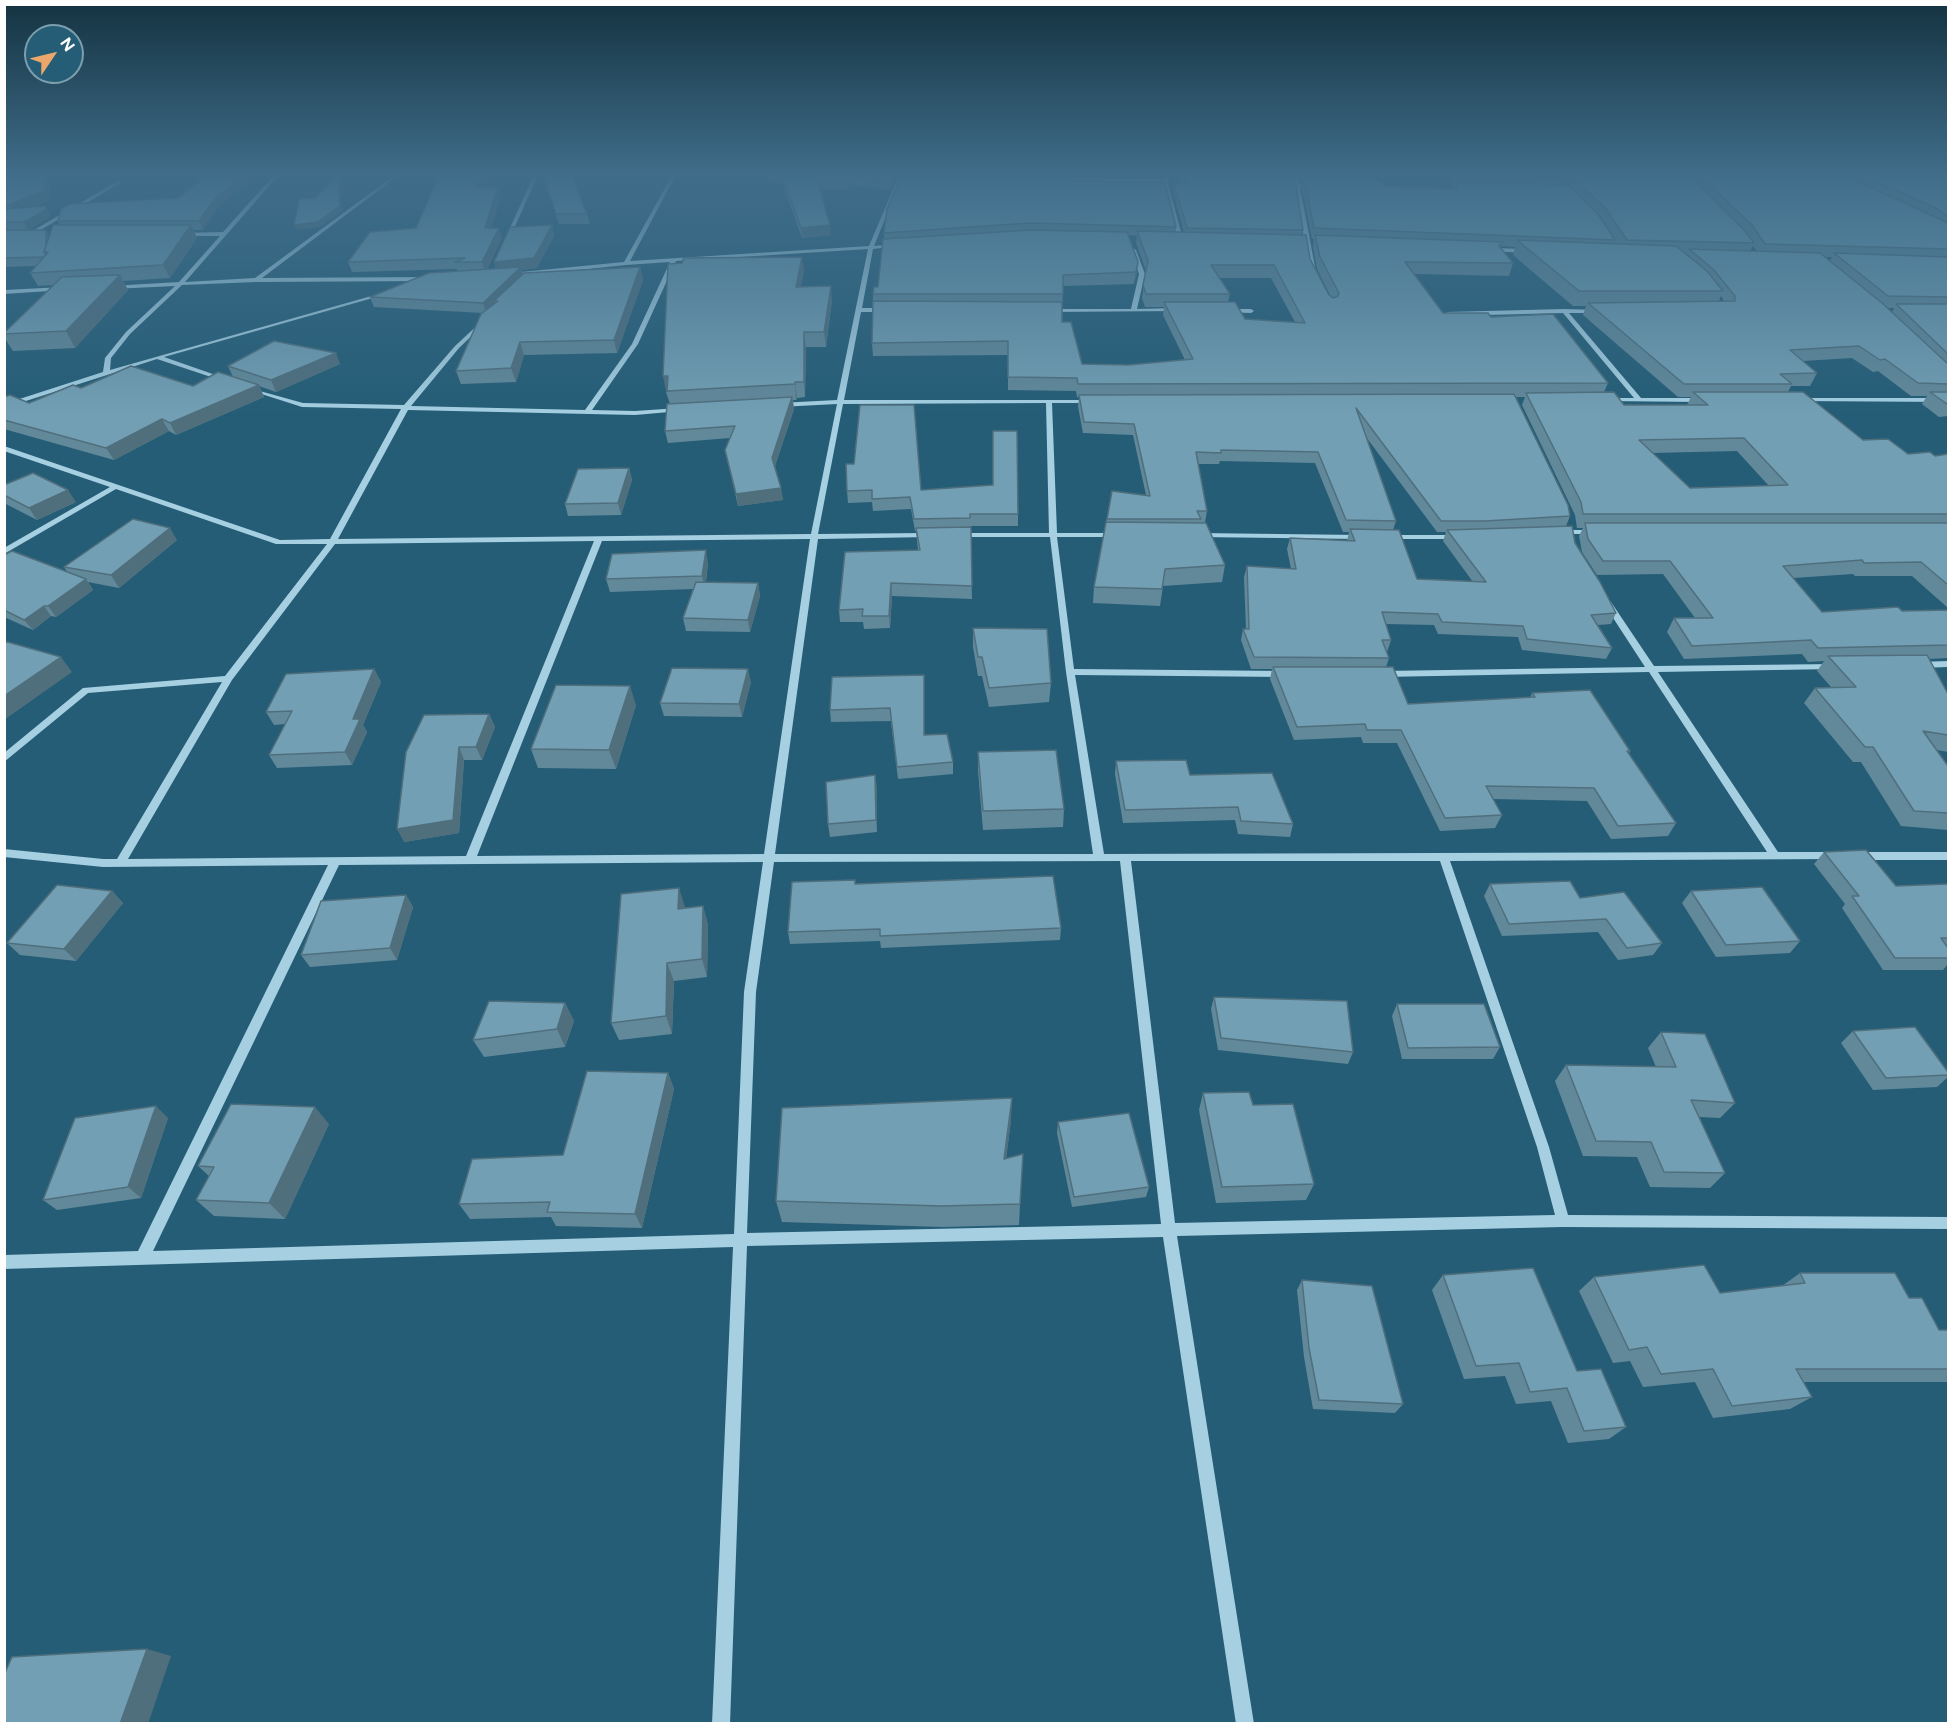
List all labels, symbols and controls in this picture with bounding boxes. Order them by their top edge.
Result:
north arrow [24,24,84,84]
text: N [56,34,79,55]

